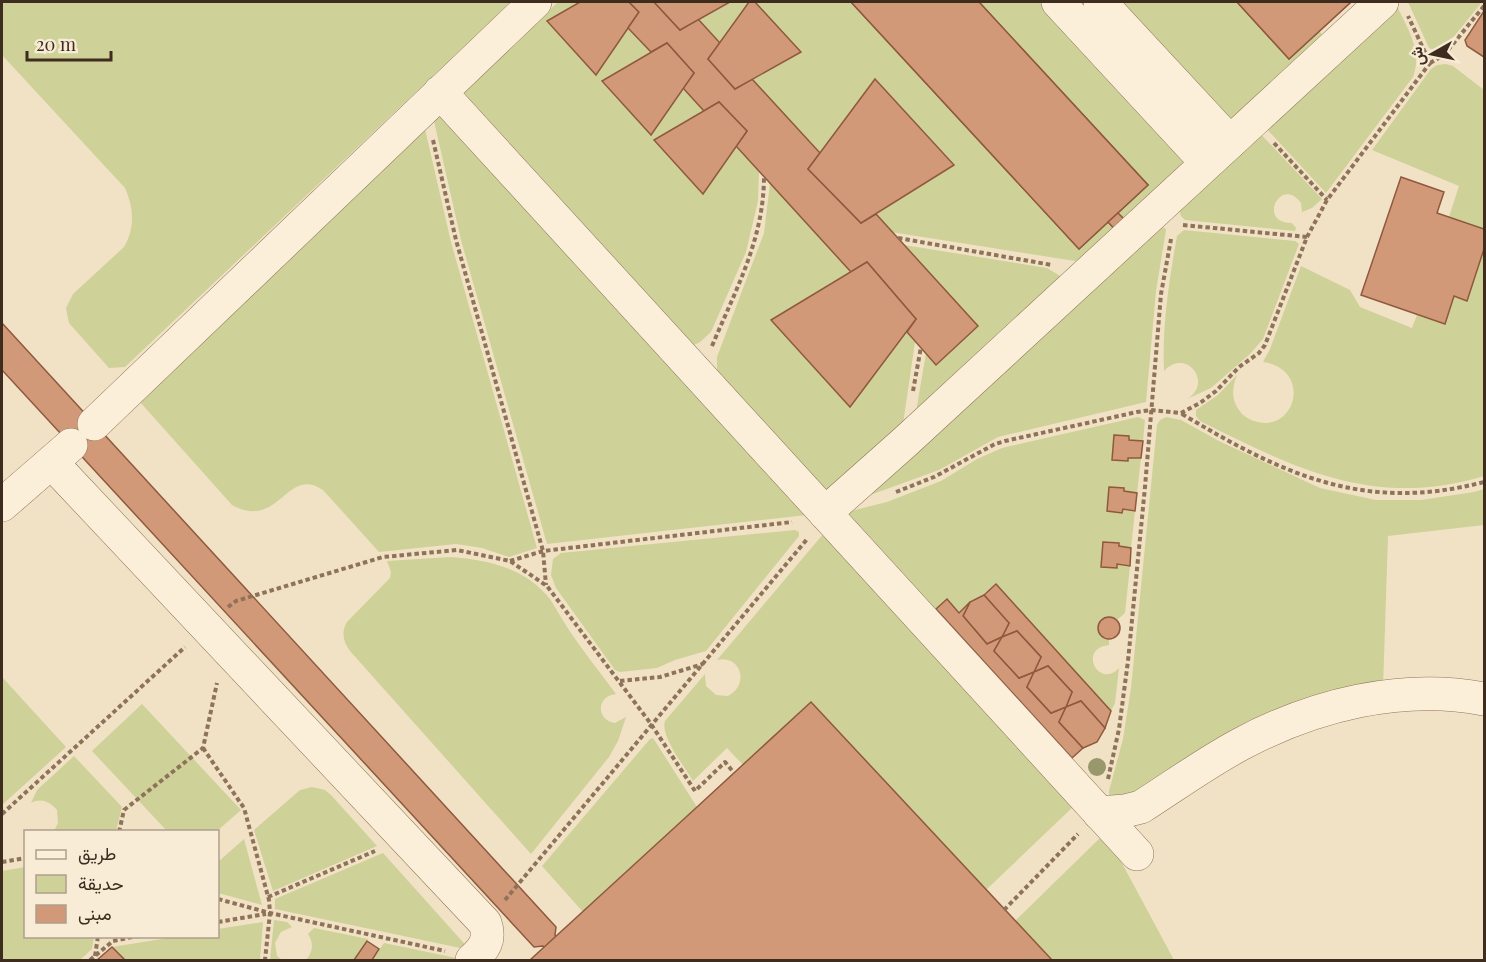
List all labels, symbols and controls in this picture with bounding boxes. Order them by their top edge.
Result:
scale bar [27,24,111,62]
north arrow [1402,24,1462,84]
text: 20 m [36,32,76,56]
text: ش [1405,45,1429,68]
legend [24,830,219,938]
text: طريق [78,841,116,865]
text: حديقة [78,871,124,895]
text: مبنى [78,901,112,925]

